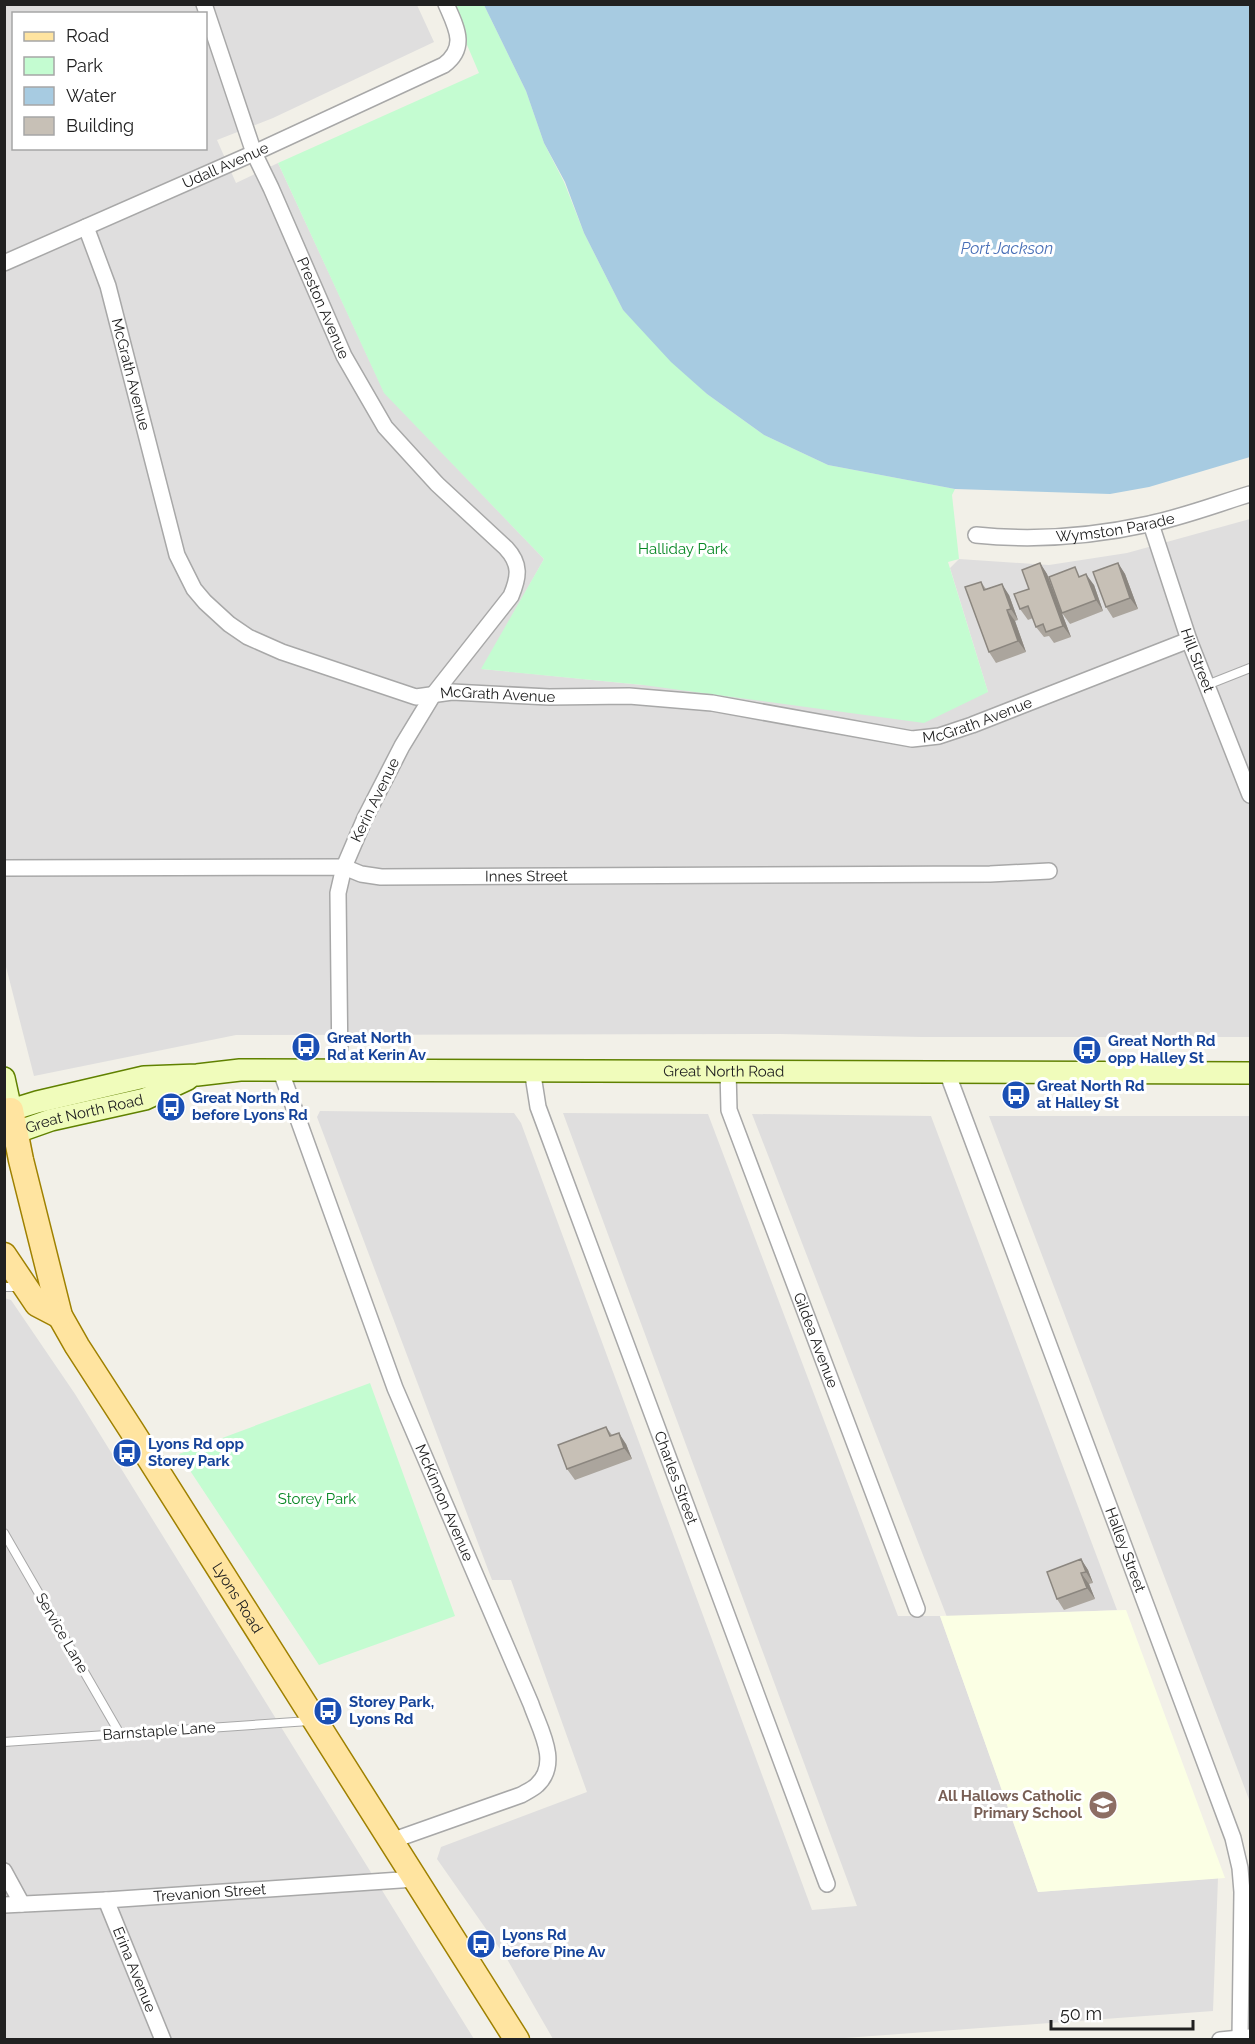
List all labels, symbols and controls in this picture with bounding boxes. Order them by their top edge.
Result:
legend [12,12,207,150]
text: Road [66,25,109,46]
text: Park [66,55,103,76]
text: Water [66,85,117,106]
text: Building [66,115,134,136]
street label: Udall Avenue [180,138,272,192]
water label: Port Jackson [961,239,1053,258]
street label: Preston Avenue [293,254,353,362]
street label: McGrath Avenue [108,316,154,432]
street label: Wymston Parade [1055,509,1177,546]
park label: Halliday Park [638,540,728,558]
street label: Hill Street [1177,626,1218,695]
street label: McGrath Avenue [439,683,556,706]
street label: McGrath Avenue [922,693,1035,747]
street label: Kerin Avenue [347,755,403,845]
street label: Innes Street [485,867,568,885]
place label: Great North Rd at Kerin Av [327,1029,427,1064]
bus stop icon: Great North Rd at Kerin Av [290,1031,322,1063]
place label: Great North Rd opp Halley St [1108,1032,1216,1067]
bus stop icon: Great North Rd opp Halley St [1071,1034,1103,1066]
street label: Great North Road [663,1062,784,1081]
place label: Great North Rd at Halley St [1037,1077,1145,1112]
bus stop icon: Great North Rd at Halley St [1000,1079,1032,1111]
place label: Great North Rd before Lyons Rd [192,1089,308,1124]
street label: Great North Road [23,1091,145,1137]
bus stop icon: Great North Rd before Lyons Rd [155,1091,187,1123]
street label: Gildea Avenue [790,1290,842,1391]
street label: Charles Street [650,1429,701,1527]
place label: Lyons Rd opp Storey Park [148,1435,245,1470]
bus stop icon: Lyons Rd opp Storey Park [111,1437,143,1469]
street label: McKinnon Avenue [411,1442,478,1564]
park label: Storey Park [278,1490,356,1508]
street label: Halley Street [1101,1505,1149,1595]
street label: Lyons Road [208,1559,267,1637]
street label: Service Lane [32,1590,92,1677]
place label: Storey Park, Lyons Rd [349,1693,434,1728]
bus stop icon: Storey Park, Lyons Rd [312,1695,344,1727]
street label: Barnstaple Lane [102,1718,216,1744]
place label: All Hallows Catholic Primary School [938,1787,1083,1822]
school or university icon: All Hallows Catholic Primary School [1087,1789,1119,1821]
street label: Trevanion Street [153,1880,266,1906]
street label: Erina Avenue [109,1924,160,2015]
place label: Lyons Rd before Pine Av [502,1926,606,1961]
bus stop icon: Lyons Rd before Pine Av [465,1928,497,1960]
scale bar [1051,1993,1194,2031]
text: 50 m [1060,2003,1102,2024]

